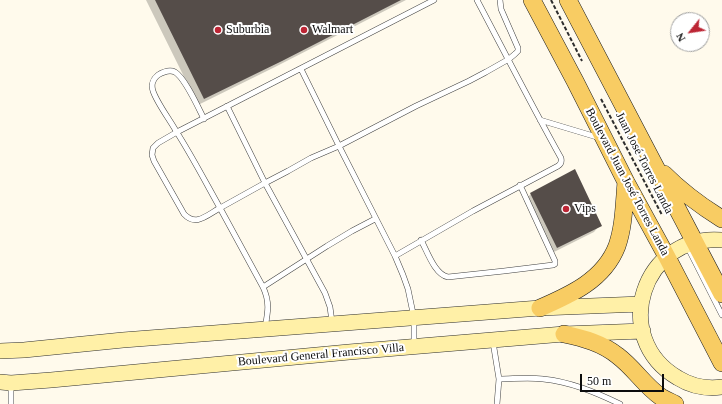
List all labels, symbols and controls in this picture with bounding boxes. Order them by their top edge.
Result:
north arrow [670,12,710,52]
place label: Suburbia [226,23,269,37]
place label: Walmart [312,23,353,37]
marker: Suburbia [213,25,223,35]
marker: Walmart [299,25,309,35]
text: N [673,31,688,44]
street label: Boulevard Juan José Torres Landa [582,106,672,258]
street label: Juan José Torres Landa [612,110,676,216]
place label: Vips [574,202,596,216]
marker: Vips [561,204,571,214]
street label: Boulevard General Francisco Villa [237,341,405,369]
scale bar [582,366,666,392]
text: 50 m [587,374,611,388]

